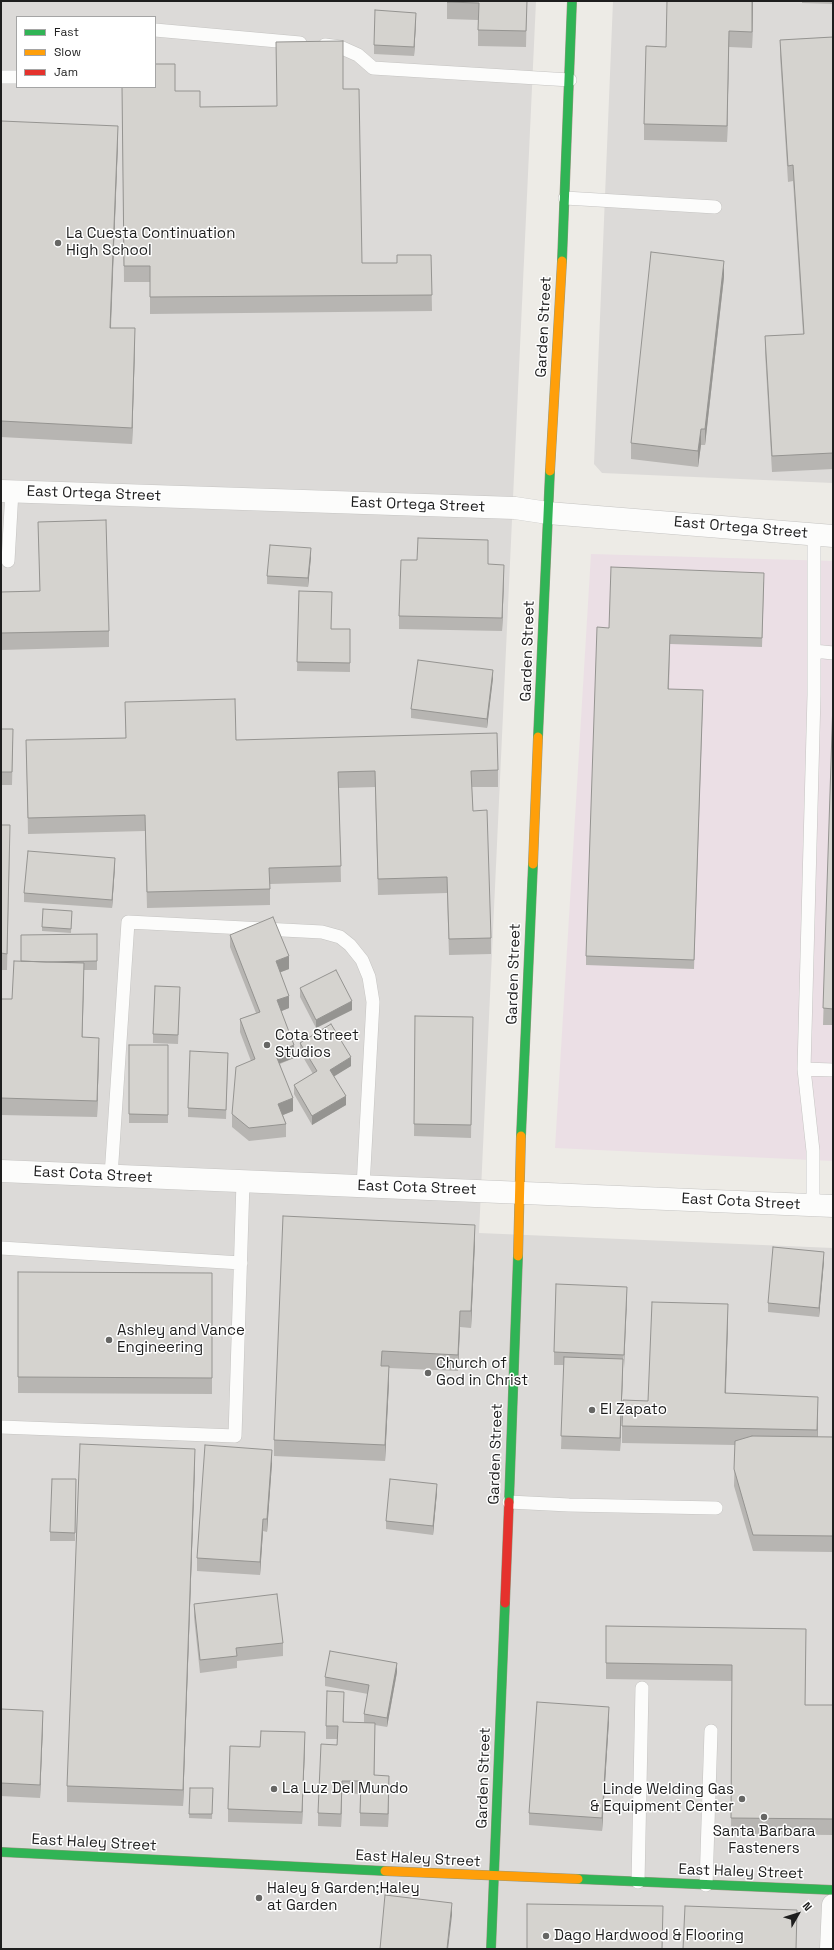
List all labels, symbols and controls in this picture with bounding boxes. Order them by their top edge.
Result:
legend [16,16,156,88]
text: Fast [54,24,79,40]
text: Slow [54,44,81,60]
text: Jam [54,64,78,80]
place label: La Cuesta Continuation High School [66,225,235,260]
marker: La Cuesta Continuation High School [53,238,63,248]
street label: Garden Street [532,276,556,378]
street label: East Ortega Street [26,483,162,505]
street label: East Ortega Street [350,494,486,516]
street label: East Ortega Street [673,513,809,543]
street label: Garden Street [517,600,539,702]
street label: Garden Street [503,923,525,1025]
place label: Cota Street Studios [275,1027,359,1062]
marker: Cota Street Studios [262,1040,272,1050]
street label: East Cota Street [33,1163,153,1187]
street label: East Cota Street [357,1177,477,1199]
street label: East Cota Street [681,1190,801,1214]
place label: Ashley and Vance Engineering [117,1322,245,1357]
marker: Ashley and Vance Engineering [104,1335,114,1345]
place label: Church of God in Christ [436,1355,528,1390]
marker: Church of God in Christ [423,1368,433,1378]
place label: El Zapato [600,1401,667,1419]
street label: Garden Street [485,1403,507,1505]
marker: El Zapato [587,1405,597,1415]
street label: Garden Street [473,1727,495,1829]
place label: La Luz Del Mundo [282,1780,408,1798]
place label: Linde Welding Gas & Equipment Center [590,1781,734,1816]
marker: La Luz Del Mundo [269,1784,279,1794]
marker: Linde Welding Gas & Equipment Center [737,1794,747,1804]
marker: Santa Barbara Fasteners [759,1812,769,1822]
place label: Santa Barbara Fasteners [713,1823,815,1858]
street label: East Haley Street [31,1831,157,1855]
street label: East Haley Street [355,1847,481,1871]
street label: East Haley Street [678,1861,804,1883]
place label: Haley & Garden;Haley at Garden [267,1880,420,1915]
marker: Haley & Garden;Haley at Garden [254,1893,264,1903]
north arrow [778,1894,818,1934]
text: N [800,1899,815,1914]
place label: Dago Hardwood & Flooring [554,1927,744,1945]
marker: Dago Hardwood & Flooring [541,1931,551,1941]

